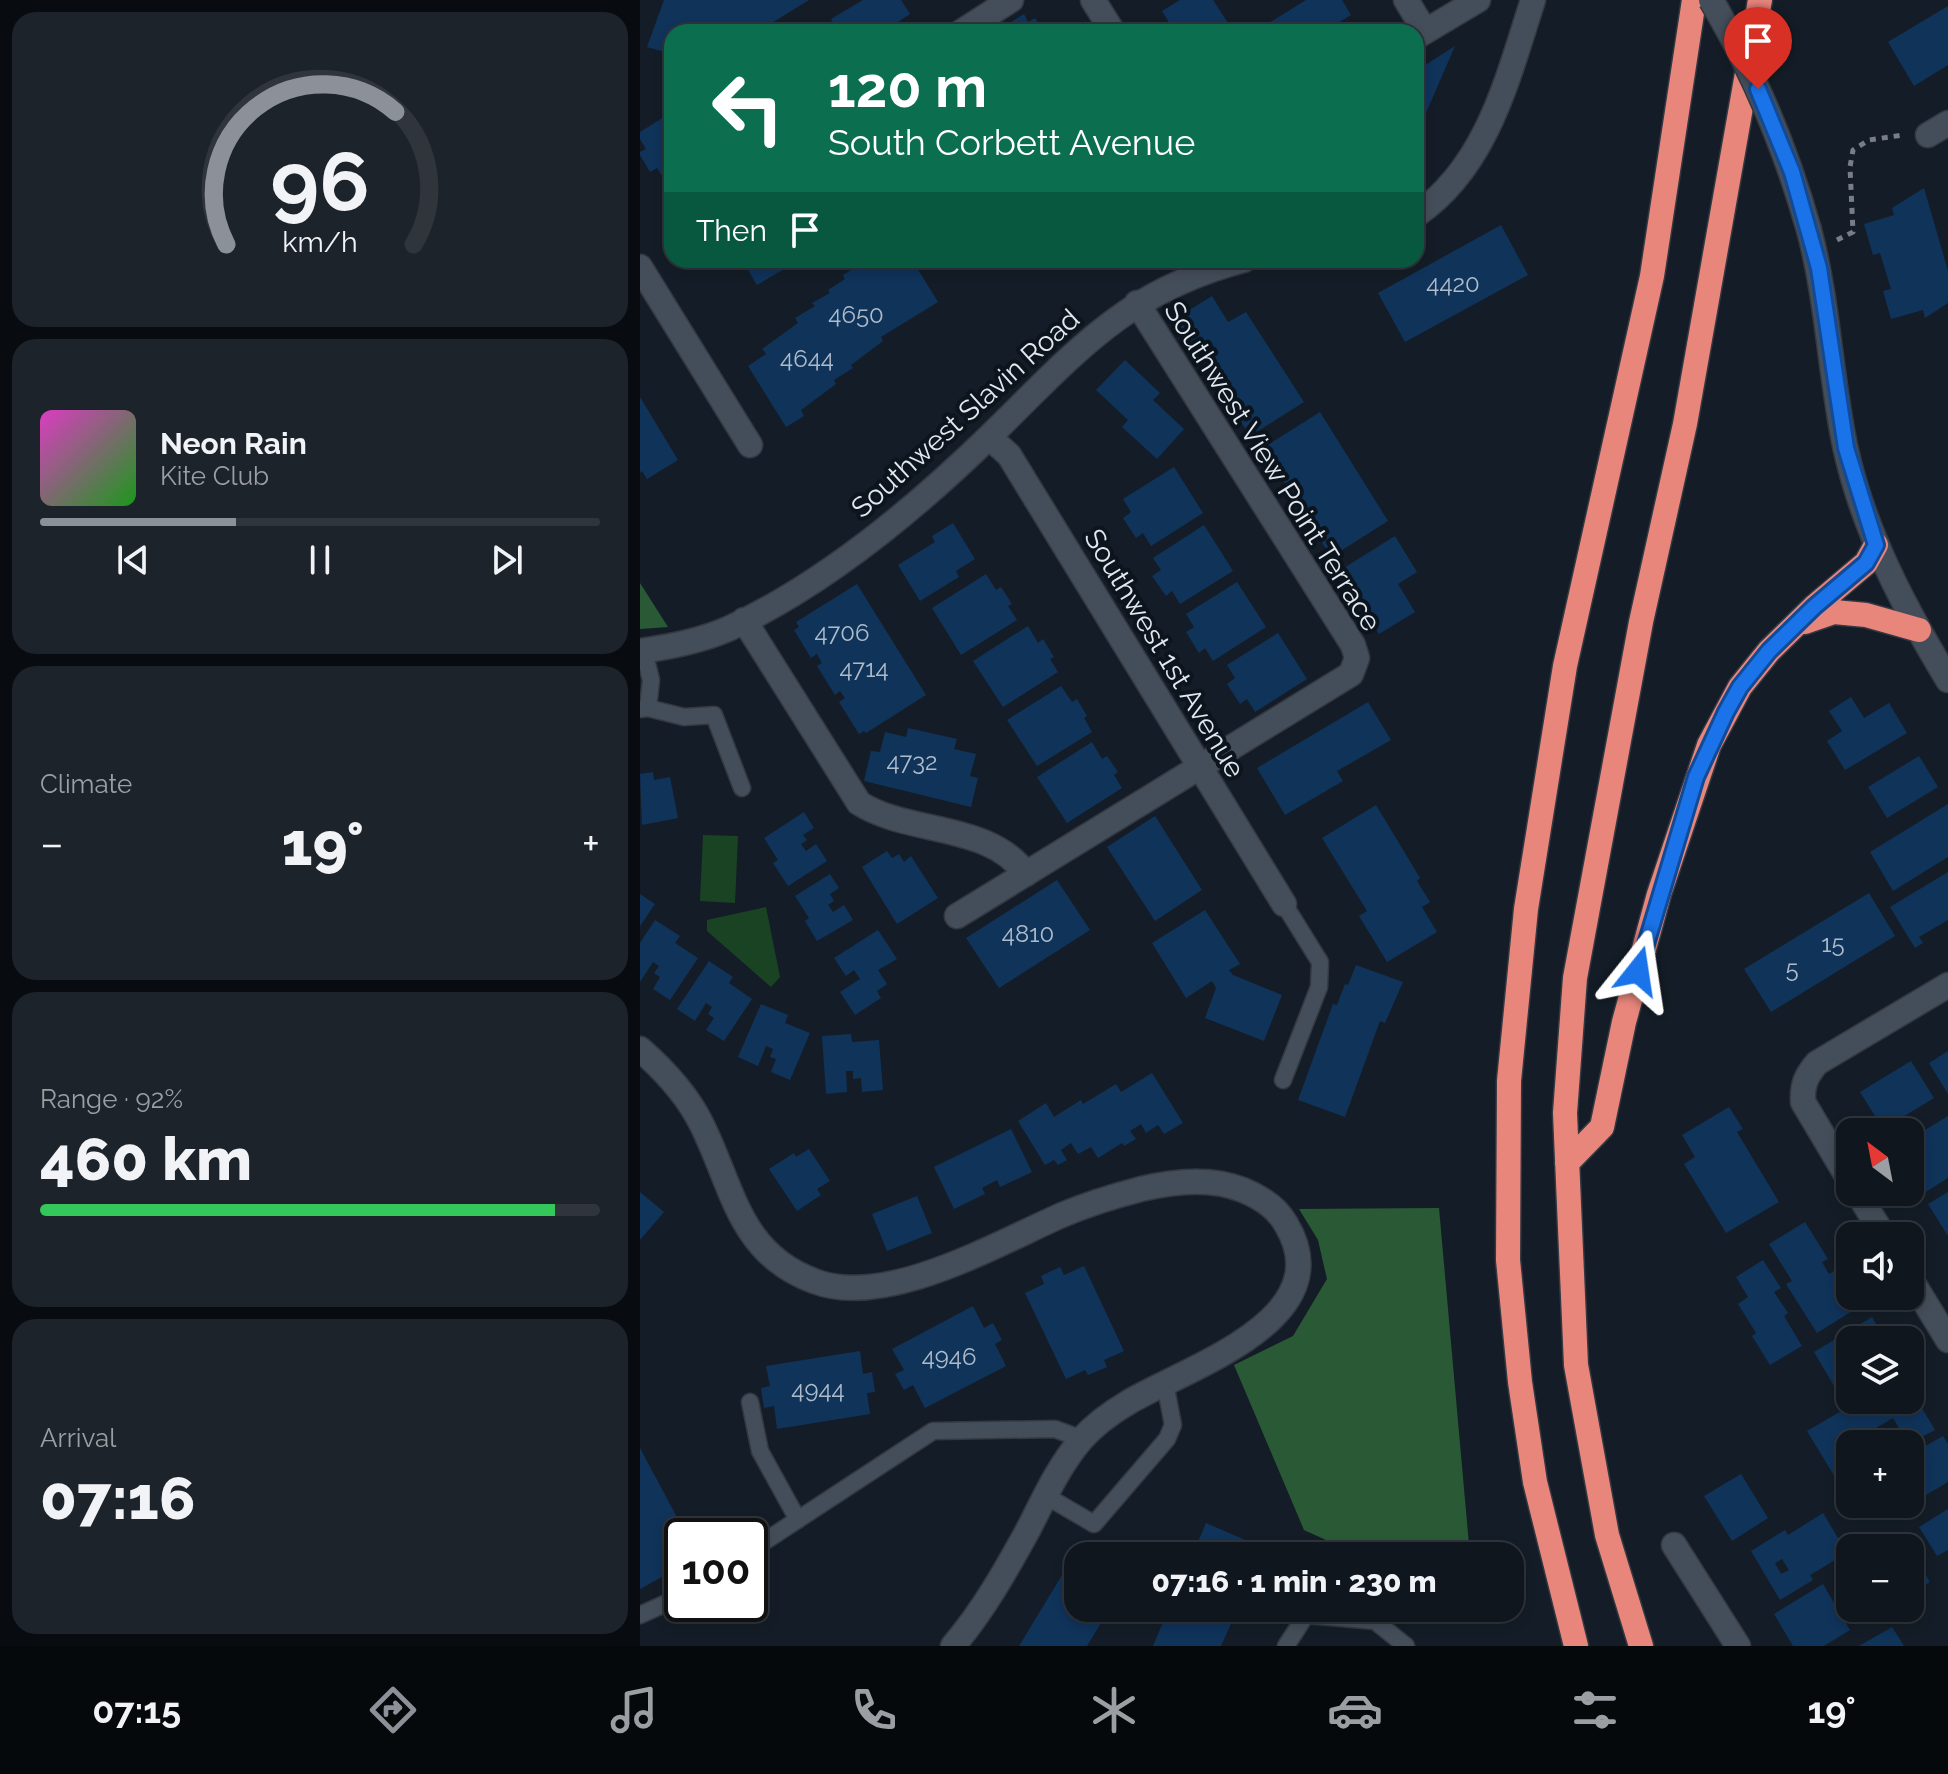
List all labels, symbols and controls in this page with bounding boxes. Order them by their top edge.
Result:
pin [1724,7,1792,89]
icon: arrive [1736,19,1780,63]
text: 120 m [828,54,987,120]
icon: left [696,56,800,160]
text: South Corbett Avenue [828,121,1195,163]
text: 96 [270,133,370,230]
icon: arrive [783,208,827,252]
text: Then [696,213,767,248]
text: km/h [282,226,358,260]
house number: 4420 [1426,269,1480,298]
street label: Southwest View Point Terrace [1157,295,1388,637]
house number: 4650 [828,300,884,329]
street label: Southwest Slavin Road [845,302,1086,524]
house number: 4644 [780,344,834,373]
text: Neon Rain [160,426,307,461]
text: Kite Club [160,461,269,491]
street label: Southwest 1st Avenue [1077,523,1252,783]
icon: previous [111,538,155,582]
icon: pause [298,538,342,582]
icon: next [485,538,529,582]
house number: 4706 [815,618,869,647]
house number: 4714 [839,654,889,683]
house number: 4732 [886,747,938,776]
text: Climate [40,769,132,799]
text: 19° [282,809,364,879]
text: − [40,818,64,869]
text: + [582,818,600,869]
house number: 4810 [1002,919,1054,948]
position arrow [1596,929,1680,1013]
house number: 15 [1821,929,1845,958]
house number: 5 [1785,954,1799,983]
text: Range · 92% [40,1084,183,1114]
north arrow [1836,1118,1924,1206]
map controls [1836,1118,1924,1622]
text: 460 km [40,1124,252,1194]
button: sound [1836,1222,1924,1310]
button: layers [1836,1326,1924,1414]
house number: 4946 [922,1342,976,1371]
house number: 4944 [791,1375,845,1404]
text: Arrival [40,1423,116,1453]
button: + [1836,1430,1924,1518]
text: 07:16 [40,1463,195,1533]
speed limit sign: 100 [664,1518,768,1622]
button: − [1836,1534,1924,1622]
text: 07:16 · 1 min · 230 m [1152,1564,1436,1599]
icon: directions [365,1682,421,1738]
icon: music [606,1682,662,1738]
icon: phone [846,1682,902,1738]
icon: climate [1086,1682,1142,1738]
icon: car [1327,1682,1383,1738]
icon: filters [1567,1682,1623,1738]
text: 07:15 [92,1689,181,1731]
text: 19° [1808,1689,1856,1731]

